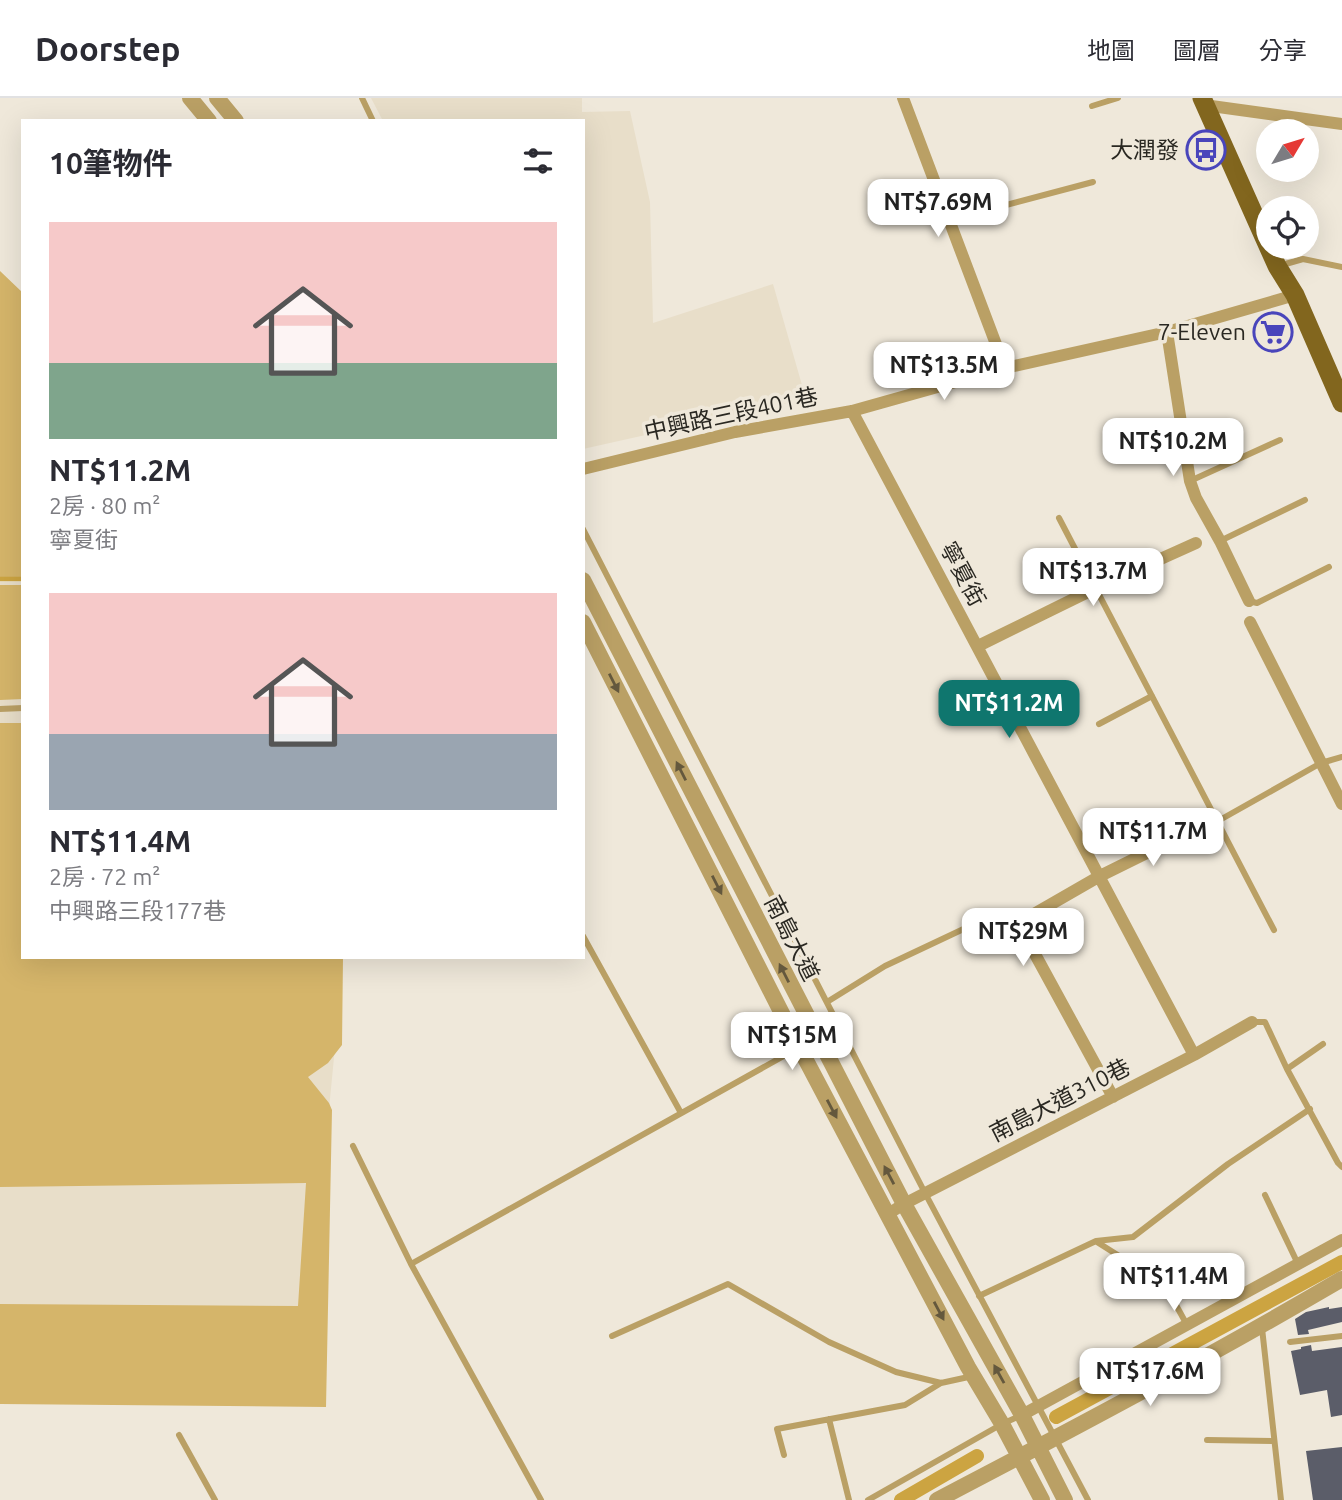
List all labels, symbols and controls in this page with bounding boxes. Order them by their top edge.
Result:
text: Doorstep [35,30,180,67]
text: 地圖 [1087,37,1135,64]
text: 圖層 [1173,37,1221,64]
text: 分享 [1259,37,1307,64]
north arrow [1256,119,1320,182]
map controls [1256,119,1319,259]
bus stop icon: 大潤發 [1185,129,1227,171]
place label: 大潤發 [1110,137,1179,162]
icon: filters [519,142,557,180]
text: 10筆物件 [49,146,173,180]
pin: NT$7.69M [866,180,1010,239]
text: NT$7.69M [884,189,992,214]
button: locate [1256,196,1319,259]
icon: home [240,268,366,394]
supermarket icon: 7-Eleven [1252,311,1294,353]
place label: 7-Eleven [1158,319,1246,344]
pin: NT$13.5M [872,342,1016,402]
text: NT$13.5M [890,352,998,377]
street label: 中興路三段401巷 [642,383,820,444]
pin: NT$10.2M [1101,418,1245,478]
text: NT$10.2M [1119,428,1227,453]
text: NT$11.2M [49,453,191,487]
text: 2房 · 80 m² [49,493,160,518]
text: 寧夏街 [49,527,118,552]
street label: 寧夏街 [936,537,991,610]
pin: NT$13.7M [1021,548,1165,608]
text: NT$13.7M [1039,558,1147,583]
icon: home [240,639,366,765]
one-way arrow [608,673,619,693]
pin: NT$11.2M [937,680,1081,740]
text: NT$11.2M [955,690,1063,715]
one-way arrow [675,761,686,781]
pin: NT$11.7M [1081,808,1225,868]
text: NT$11.7M [1099,818,1207,843]
text: NT$11.4M [49,824,191,858]
text: 2房 · 72 m² [49,864,160,889]
one-way arrow [711,875,723,895]
street label: 南島大道 [760,891,824,984]
text: 中興路三段177巷 [49,898,226,923]
pin: NT$29M [966,908,1080,968]
text: NT$29M [978,918,1068,943]
one-way arrow [779,963,790,983]
pin: NT$15M [735,1012,849,1072]
text: NT$15M [747,1022,837,1047]
street label: 南島大道310巷 [986,1053,1134,1146]
one-way arrow [826,1100,838,1120]
one-way arrow [883,1165,895,1185]
pin: NT$11.4M [1102,1254,1246,1313]
text: NT$11.4M [1120,1263,1228,1288]
one-way arrow [932,1301,944,1321]
pin: NT$17.6M [1078,1348,1222,1408]
text: NT$17.6M [1096,1358,1204,1383]
one-way arrow [993,1365,1005,1384]

